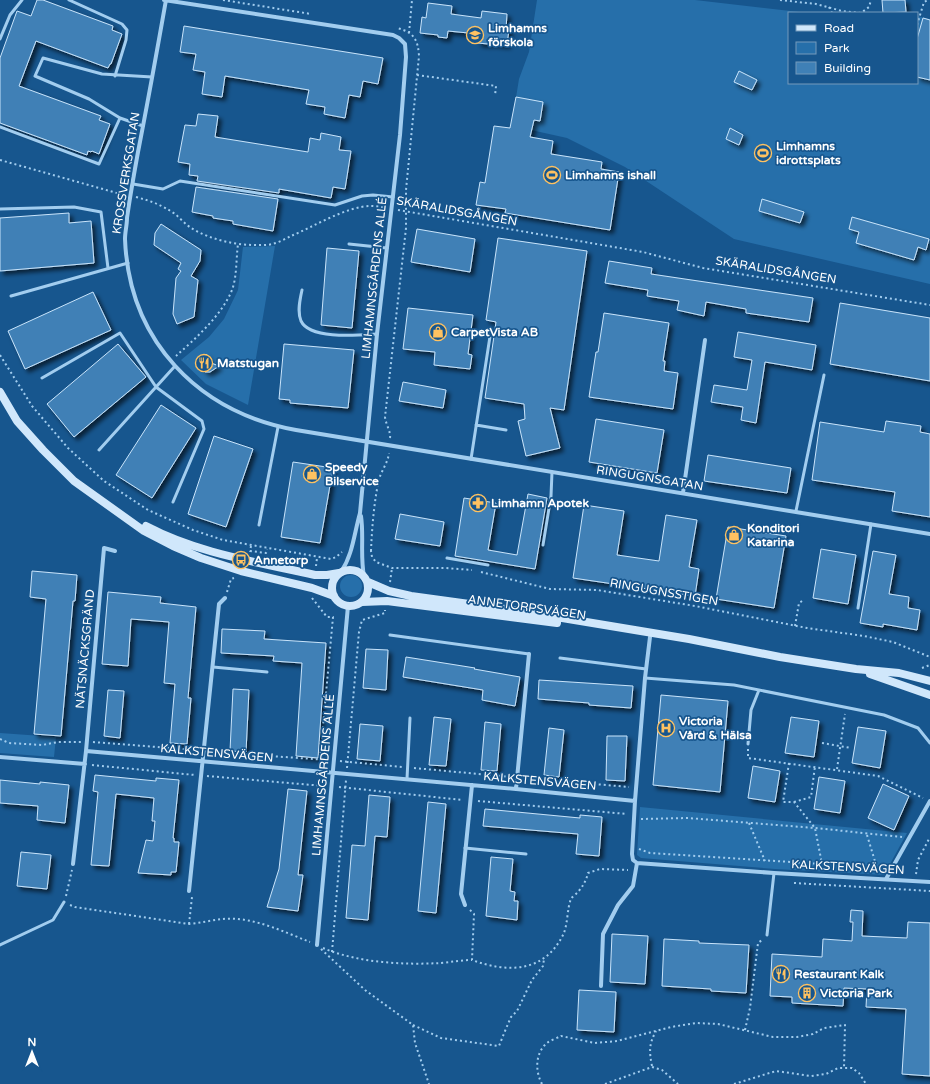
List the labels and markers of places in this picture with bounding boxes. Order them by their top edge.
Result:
place label: Limhamns förskola [487,21,547,49]
school or university icon: Limhamns förskola [465,25,485,45]
place label: Limhamns idrottsplats [776,139,841,168]
sports icon: Limhamns idrottsplats [753,143,773,163]
sports icon: Limhamns ishall [542,165,562,185]
place label: Limhamns ishall [565,168,656,182]
shop icon: CarpetVista AB [428,322,448,342]
place label: CarpetVista AB [451,325,538,340]
restaurant icon: Matstugan [194,353,214,373]
place label: Matstugan [217,356,279,371]
place label: Speedy Bilservice [325,460,379,488]
shop icon: Speedy Bilservice [302,464,322,484]
pharmacy icon: Limhamn Apotek [468,493,488,513]
place label: Limhamn Apotek [491,496,589,511]
place label: Konditori Katarina [747,521,800,549]
shop icon: Konditori Katarina [724,525,744,545]
bus stop icon: Annetorp [231,550,251,570]
place label: Annetorp [254,553,309,568]
place label: Victoria Vård & Hälsa [679,714,752,742]
hospital icon: Victoria Vård & Hälsa [656,718,676,738]
restaurant icon: Restaurant Kalk [771,964,791,984]
place label: Restaurant Kalk [794,967,885,981]
building icon: Victoria Park [797,983,817,1003]
place label: Victoria Park [820,986,893,1000]

